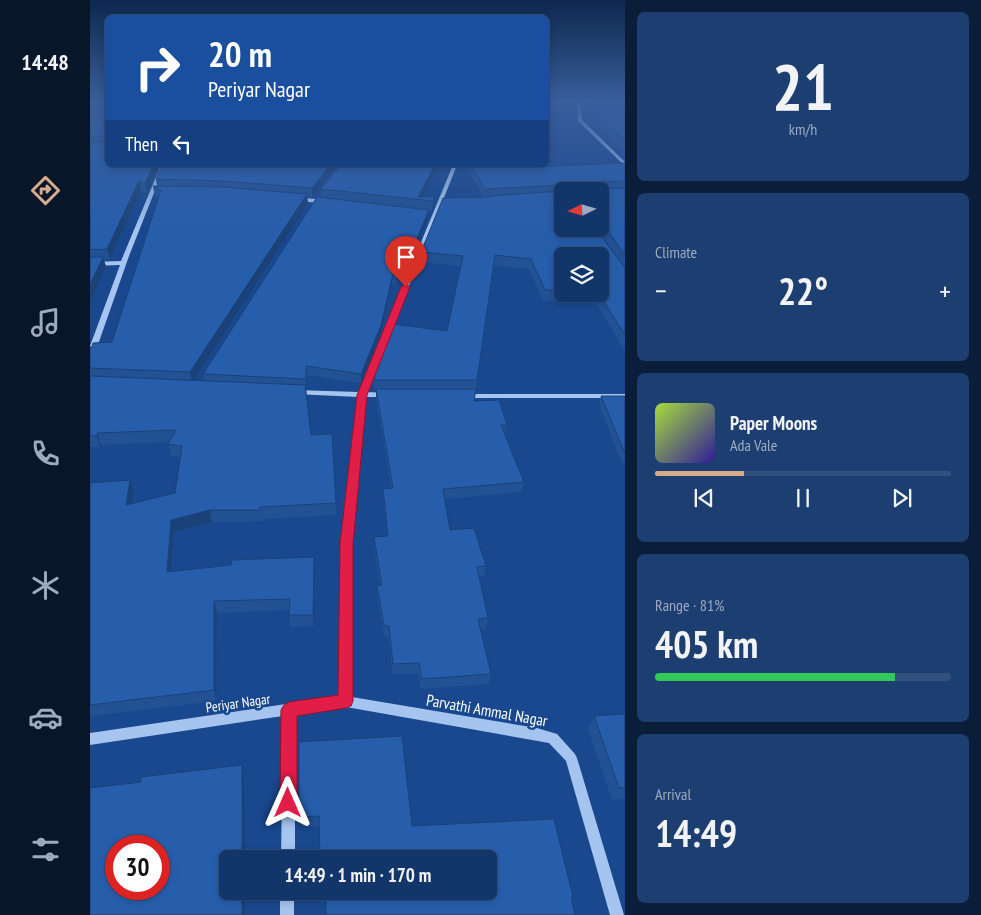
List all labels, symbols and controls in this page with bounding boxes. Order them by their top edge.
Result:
text: 20 m [208,31,272,77]
icon: right [125,35,190,100]
text: 21 [772,44,834,128]
text: 14:48 [21,48,69,76]
text: Periyar Nagar [208,75,310,103]
text: km/h [789,119,817,139]
icon: left [168,130,196,158]
text: Then [125,132,158,156]
icon: directions [28,173,63,208]
north arrow [554,182,609,238]
map controls [554,182,609,302]
pin [385,236,427,287]
text: Climate [655,242,697,262]
icon: arrive [392,243,420,271]
button: layers [554,247,609,302]
text: 22° [778,266,828,315]
text: − [655,272,667,309]
text: + [939,272,951,309]
icon: music [28,305,63,340]
text: Paper Moons [730,411,817,435]
text: Ada Vale [730,435,777,455]
icon: phone [28,436,63,471]
icon: previous [690,484,718,512]
icon: pause [789,484,817,512]
icon: next [888,484,916,512]
icon: climate [28,568,63,603]
text: Range · 81% [655,595,724,615]
text: 405 km [655,619,758,668]
street label: Parvathi Ammal Nagar [425,689,550,731]
street label: Periyar Nagar [205,690,272,716]
icon: car [28,700,63,735]
position arrow [261,776,313,828]
text: Arrival [655,784,691,804]
text: 14:49 [655,808,737,857]
icon: filters [28,832,63,867]
speed limit sign: 30 [105,835,170,900]
text: 14:49 · 1 min · 170 m [285,863,431,887]

